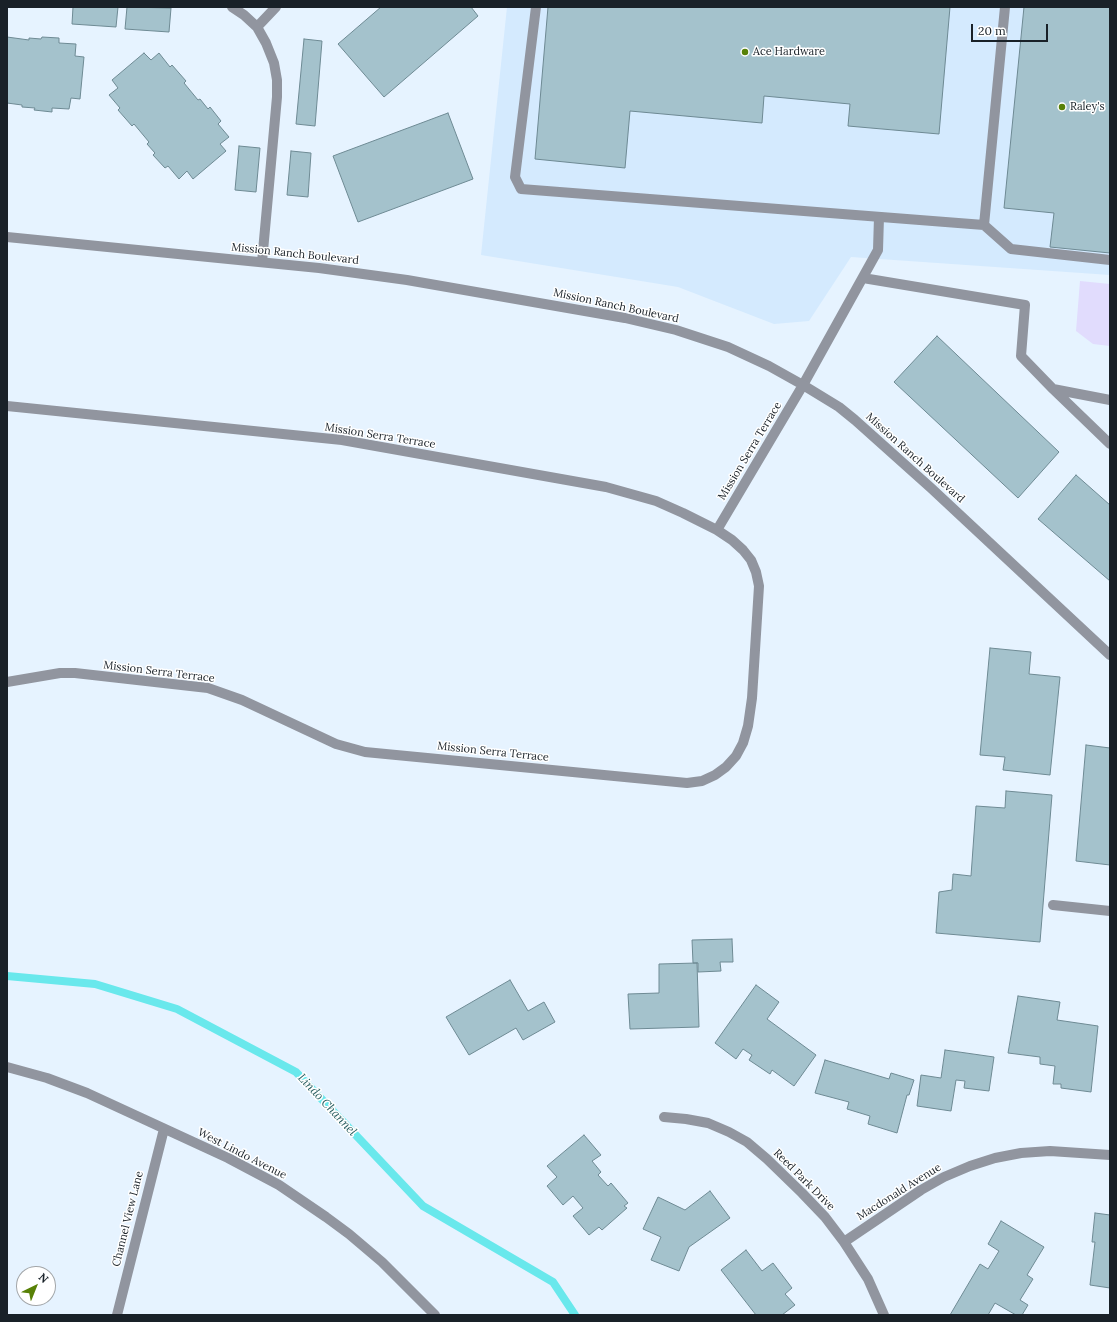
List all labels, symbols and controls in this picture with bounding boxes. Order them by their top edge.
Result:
scale bar [973,16,1050,42]
text: 20 m [978,23,1006,38]
place label: Ace Hardware [753,45,825,59]
marker: Ace Hardware [740,47,750,57]
place label: Raley's [1070,100,1105,114]
marker: Raley's [1057,102,1067,112]
street label: Mission Ranch Boulevard [231,241,359,267]
street label: Mission Ranch Boulevard [552,286,680,326]
street label: Mission Serra Terrace [715,400,785,502]
street label: Mission Ranch Boulevard [863,410,967,506]
street label: Mission Serra Terrace [324,421,436,451]
street label: Mission Serra Terrace [103,659,215,685]
street label: Mission Serra Terrace [437,740,549,764]
water label: Lindo Channel [295,1071,359,1139]
street label: West Lindo Avenue [195,1126,289,1182]
street label: Reed Park Drive [771,1147,837,1213]
street label: Macdonald Avenue [854,1161,944,1223]
street label: Channel View Lane [110,1170,146,1268]
north arrow [16,1266,56,1306]
text: N [36,1270,51,1286]

